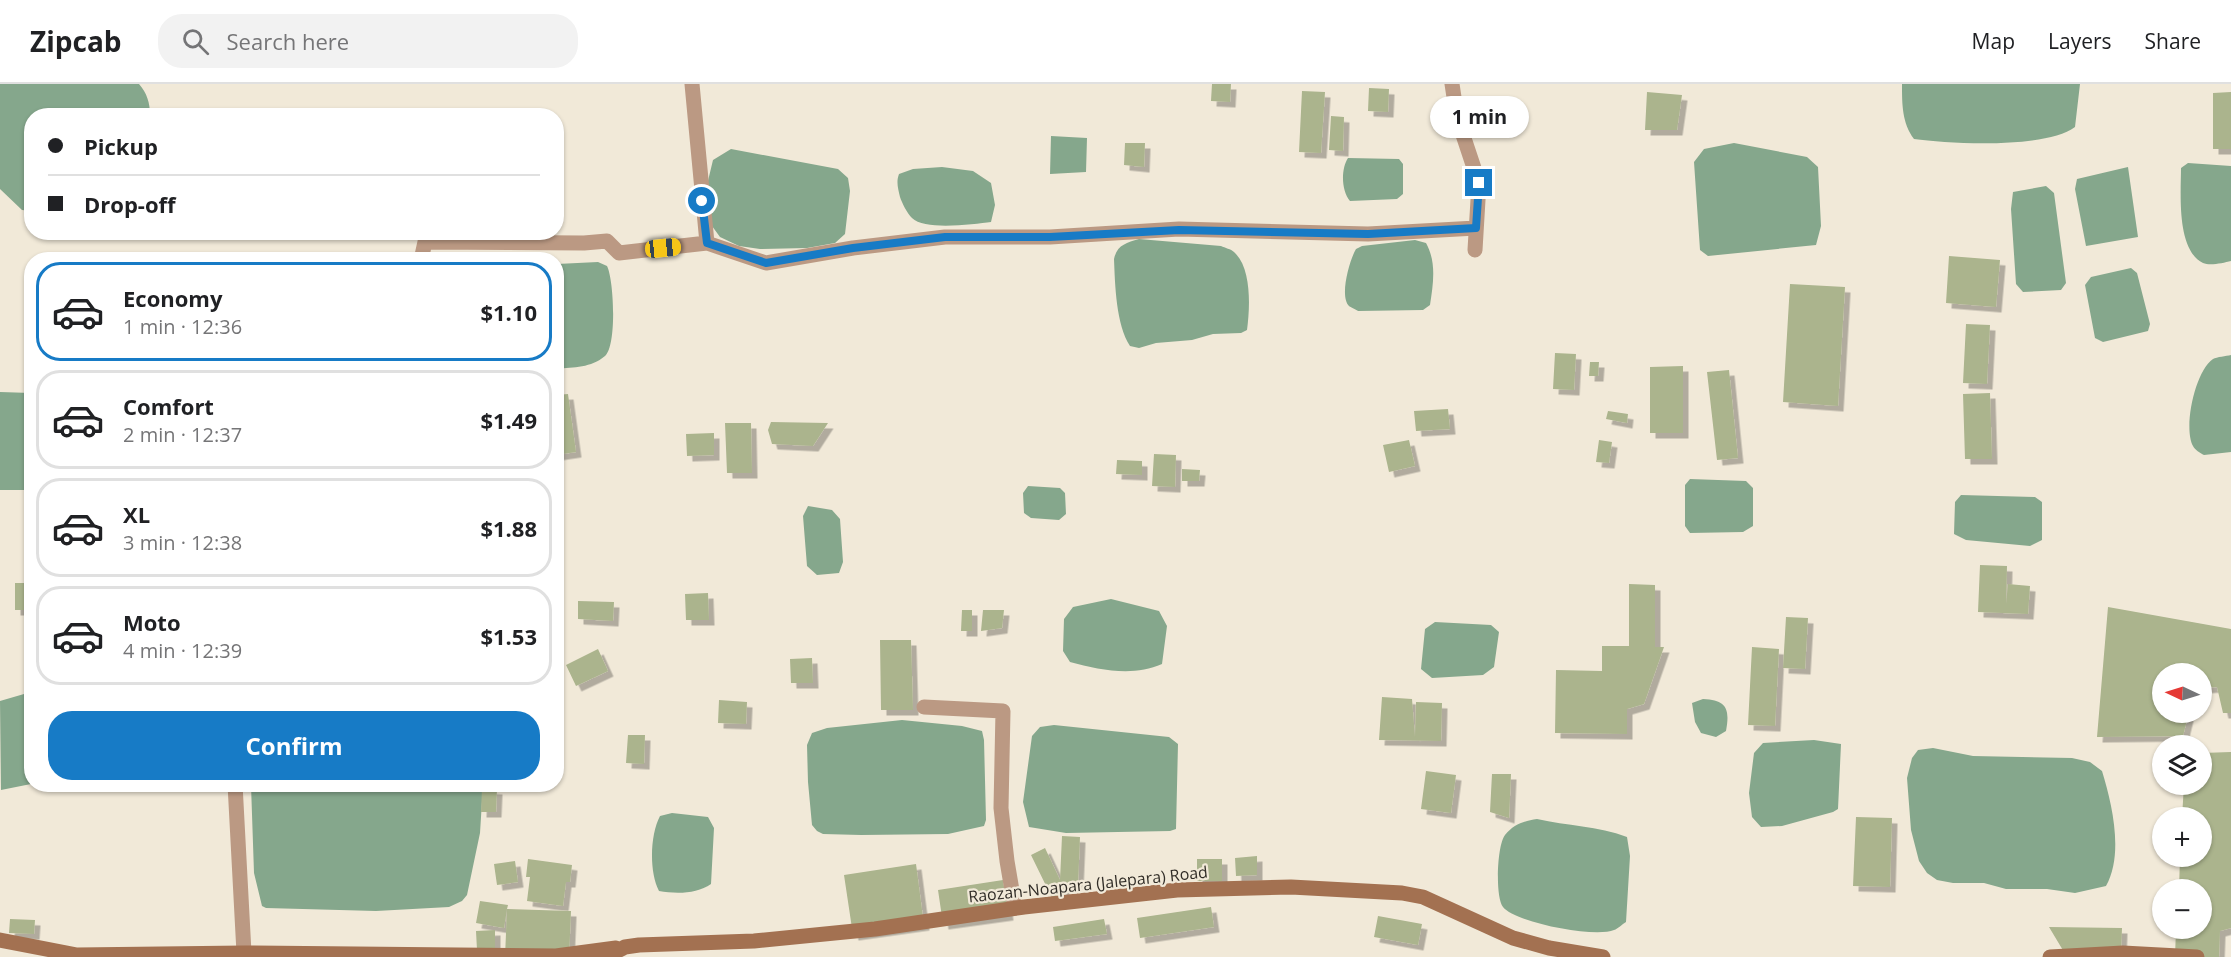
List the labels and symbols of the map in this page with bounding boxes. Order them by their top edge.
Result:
callout: 1 min [1430,96,1528,138]
route end [1465,169,1492,196]
route start [688,187,715,214]
car [644,237,682,259]
north arrow [2152,663,2212,723]
street label: Raozan-Noapara (Jalepara) Road [967,860,1209,908]

